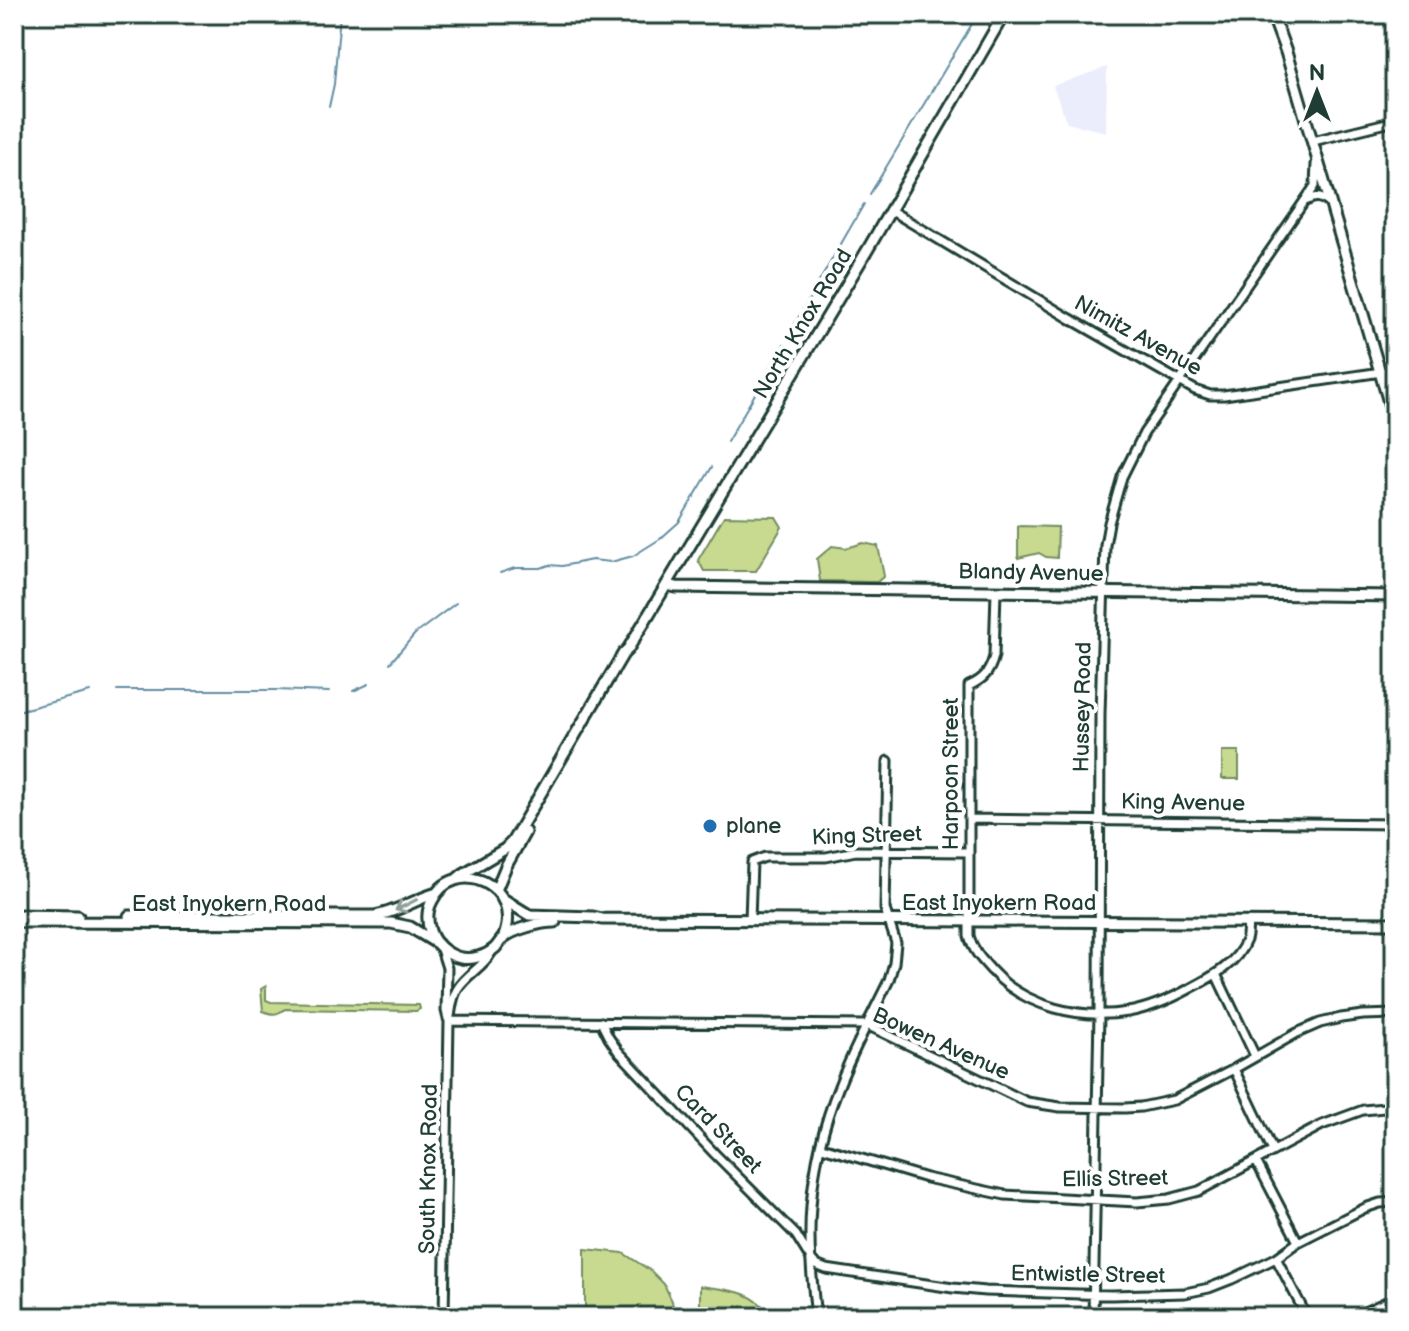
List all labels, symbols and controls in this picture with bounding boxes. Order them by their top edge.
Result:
north arrow [1277,52,1357,132]
text: N [1309,60,1325,87]
street label: North Knox Road [748,244,858,404]
street label: Nimitz Avenue [1069,290,1207,382]
street label: Blandy Avenue [958,558,1104,588]
street label: Hussey Road [1068,641,1098,773]
street label: Harpoon Street [938,697,965,850]
street label: King Avenue [1121,788,1245,818]
place label: plane [726,813,781,840]
marker: plane [701,817,719,835]
street label: King Street [811,821,923,851]
street label: East Inyokern Road [902,890,1096,917]
street label: East Inyokern Road [132,891,326,918]
one-way arrow [395,898,419,914]
street label: Bowen Avenue [868,1002,1014,1086]
street label: Card Street [669,1079,768,1180]
street label: South Knox Road [414,1084,444,1254]
street label: Ellis Street [1062,1165,1169,1193]
street label: Entwistle Street [1010,1260,1166,1290]

